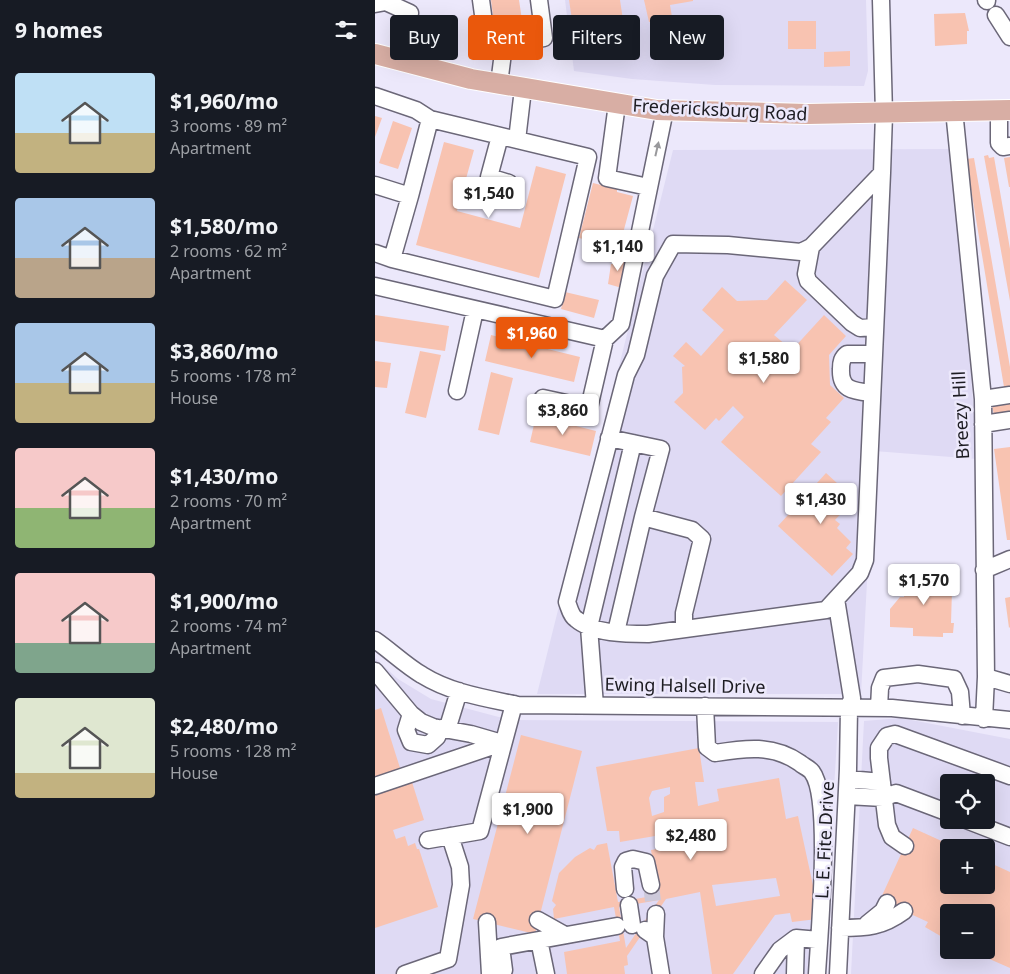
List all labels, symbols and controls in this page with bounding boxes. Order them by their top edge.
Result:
chip: Buy [390,15,458,60]
chip: Rent [468,15,543,60]
chip: Filters [553,15,640,60]
chip: New [650,15,724,60]
text: 9 homes [15,16,103,44]
icon: filters [332,16,360,44]
text: $1,960/mo [170,87,278,115]
street label: Fredericksburg Road [632,92,808,126]
icon: home [55,93,115,153]
text: 3 rooms · 89 m² [170,115,287,137]
text: Apartment [170,137,251,159]
one-way arrow [653,141,661,156]
pin: $1,540 [448,176,530,219]
text: $1,540 [464,182,514,204]
text: $1,580/mo [170,212,278,240]
icon: home [55,218,115,278]
pin: $1,140 [577,230,659,272]
text: $1,140 [593,235,643,257]
text: 2 rooms · 62 m² [170,240,287,262]
text: Apartment [170,262,251,284]
pin: $1,960 [491,316,573,359]
text: $1,960 [507,322,557,344]
text: $3,860/mo [170,337,278,365]
pin: $1,580 [723,342,805,384]
icon: home [55,343,115,403]
text: $1,580 [739,347,789,369]
text: 5 rooms · 178 m² [170,365,296,387]
street label: Breezy Hill [946,370,974,460]
text: House [170,387,218,409]
pin: $3,860 [522,394,604,436]
text: $3,860 [538,399,588,421]
text: $1,430/mo [170,462,278,490]
icon: home [55,468,115,528]
pin: $1,430 [780,482,862,525]
text: $1,430 [796,488,846,510]
text: 2 rooms · 70 m² [170,490,287,512]
text: Apartment [170,512,251,534]
pin: $1,570 [883,564,965,606]
text: $1,570 [899,569,949,591]
text: $1,900/mo [170,587,278,615]
icon: home [55,593,115,653]
text: 2 rooms · 74 m² [170,615,287,637]
text: Apartment [170,637,251,659]
street label: Ewing Halsell Drive [604,672,766,698]
text: $2,480/mo [170,712,278,740]
icon: home [55,718,115,778]
text: 5 rooms · 128 m² [170,740,296,762]
text: House [170,762,218,784]
map controls [940,774,995,959]
button: locate [940,774,995,829]
street label: L. E. Fite Drive [809,780,839,900]
pin: $1,900 [487,792,569,835]
text: $1,900 [503,798,553,820]
pin: $2,480 [650,818,732,861]
text: $2,480 [666,824,716,846]
button: + [940,839,995,894]
button: − [940,904,995,959]

